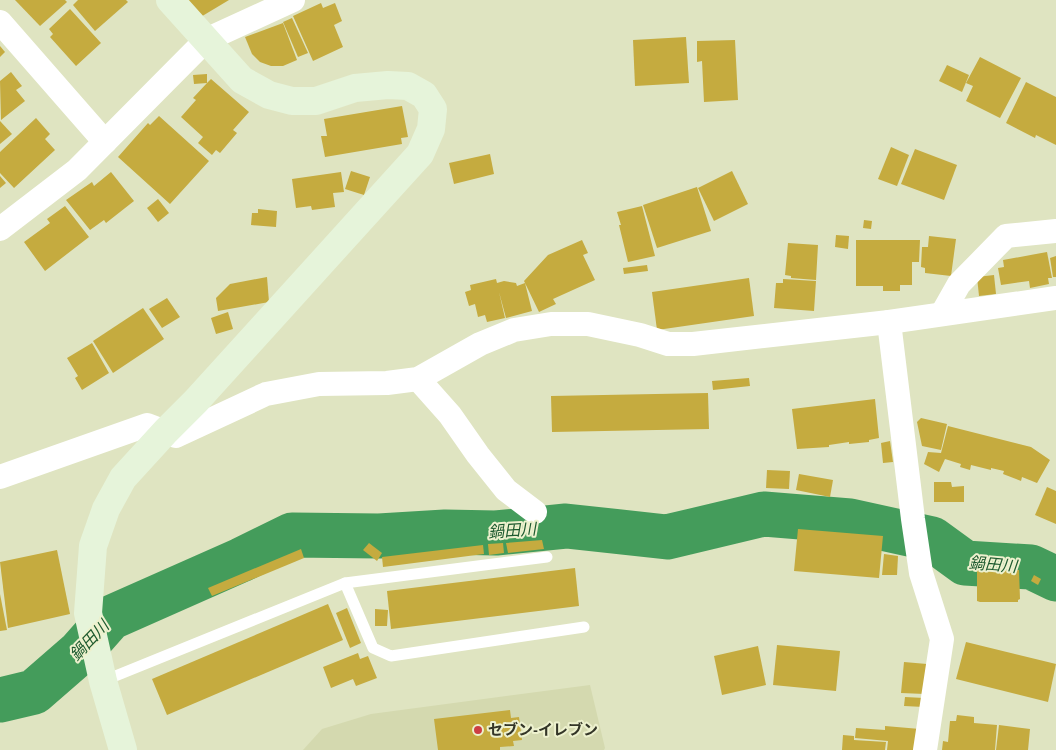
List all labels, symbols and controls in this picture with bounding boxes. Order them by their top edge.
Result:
water label: 鍋田川 [487,518,539,544]
water label: 鍋田川 [968,552,1020,578]
water label: 鍋田川 [65,614,116,666]
place label: セブン-イレブン [488,720,598,741]
marker: セブン-イレブン [472,724,484,736]

